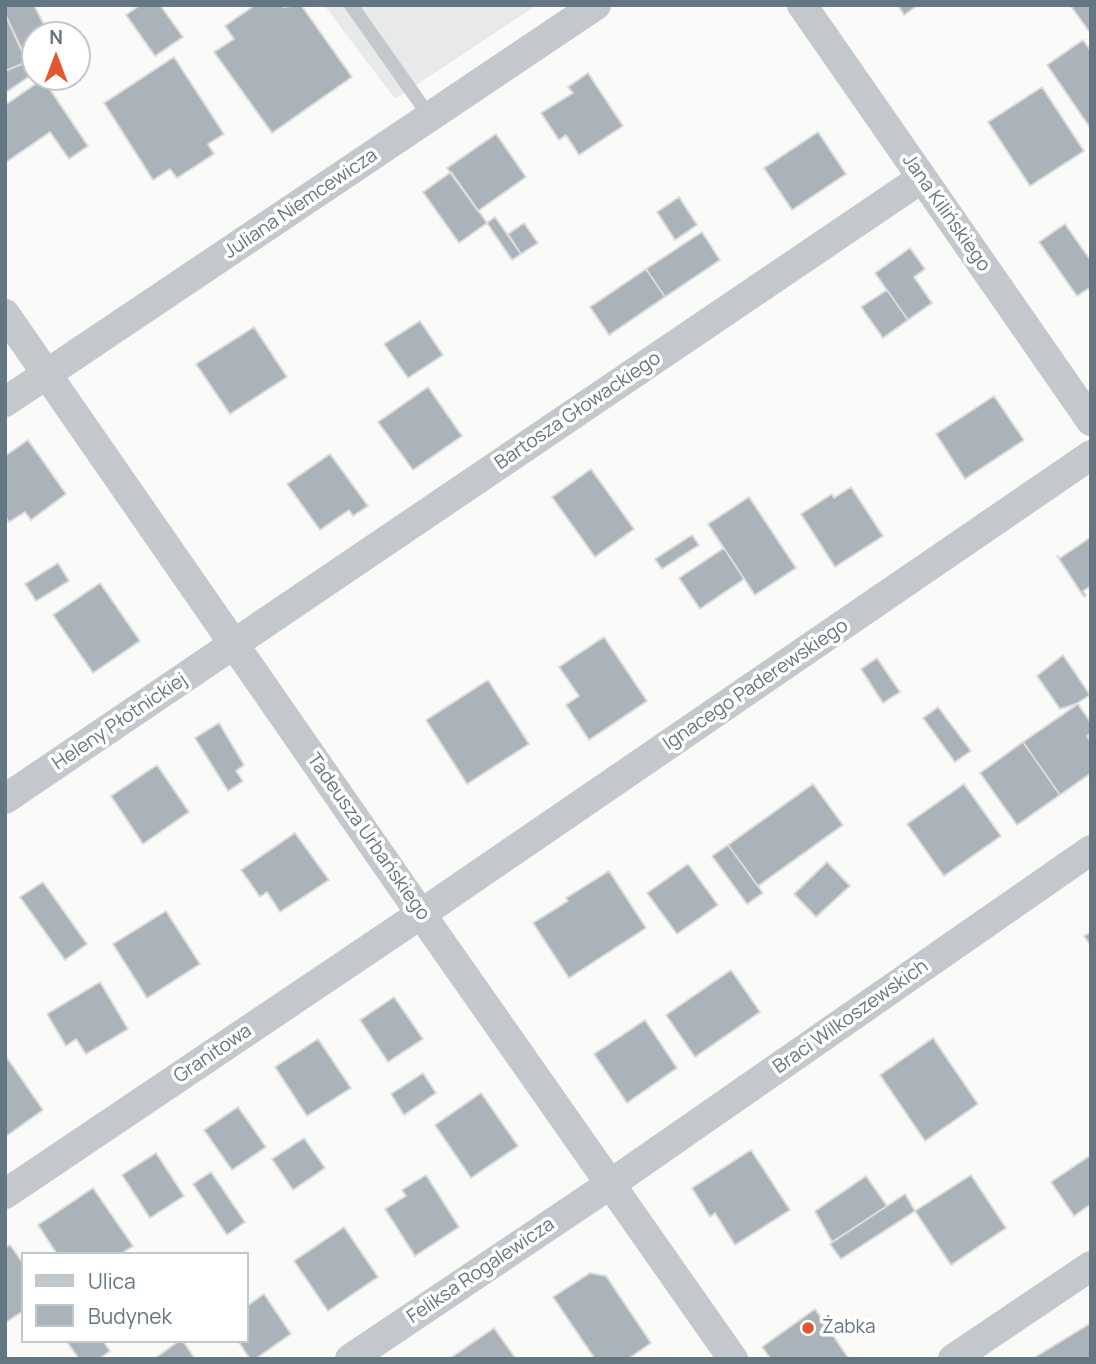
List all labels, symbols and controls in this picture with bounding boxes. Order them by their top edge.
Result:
north arrow [21,21,91,91]
text: N [49,24,63,50]
street label: Juliana Niemcewicza [220,144,382,264]
street label: Jana Kilińskiego [897,150,995,276]
street label: Bartosza Głowackiego [491,347,665,475]
street label: Ignacego Paderewskiego [659,615,853,755]
street label: Heleny Płotnickiej [49,669,191,775]
street label: Tadeusza Urbańskiego [302,749,434,925]
street label: Braci Wilkoszewskich [769,955,933,1079]
street label: Granitowa [170,1020,256,1088]
street label: Feliksa Rogalewicza [403,1213,559,1329]
legend [21,1252,248,1343]
text: Ulica [88,1267,136,1295]
text: Budynek [88,1302,172,1330]
place label: Żabka [822,1317,875,1339]
marker: Żabka [800,1320,816,1336]

